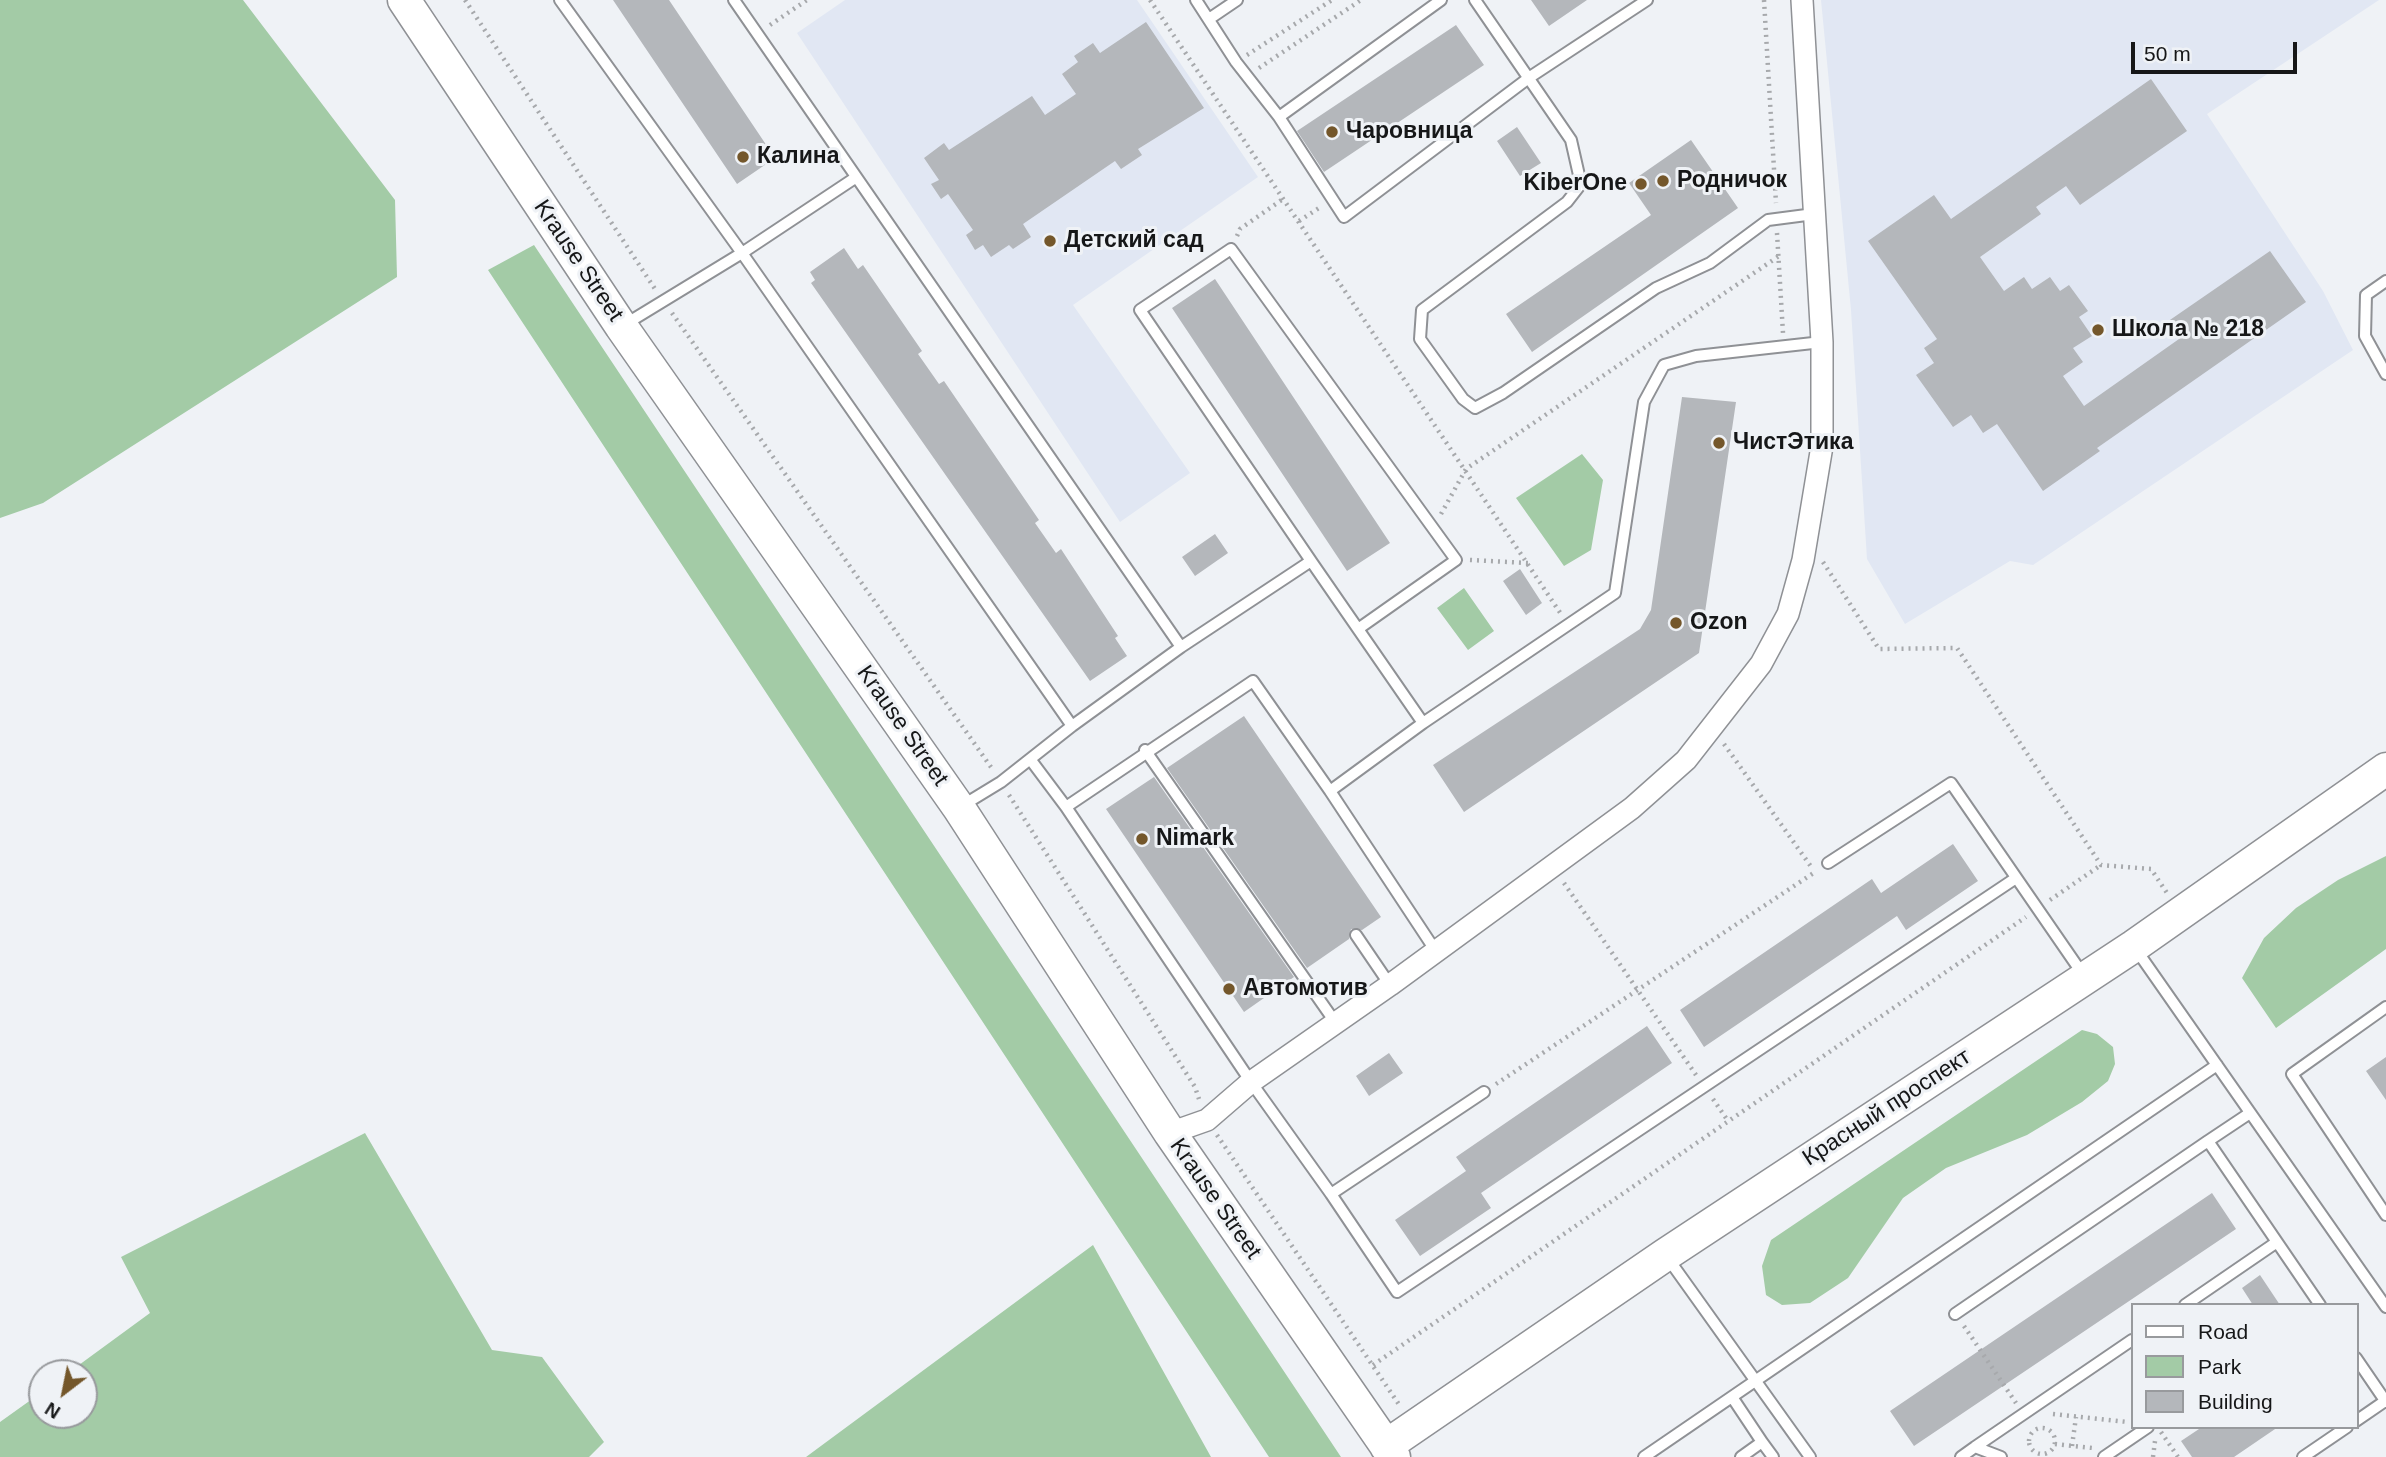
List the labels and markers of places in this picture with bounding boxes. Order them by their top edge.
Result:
place label: Чаровница [1346,118,1472,146]
marker: Чаровница [1324,124,1340,140]
place label: Калина [757,143,840,171]
marker: Калина [735,149,751,165]
place label: Родничок [1677,167,1787,195]
place label: KiberOne [1523,170,1627,198]
marker: Родничок [1655,173,1671,189]
marker: KiberOne [1633,176,1649,192]
place label: Детский сад [1064,227,1204,255]
marker: Детский сад [1042,233,1058,249]
place label: Школа № 218 [2112,316,2264,344]
marker: Школа № 218 [2090,322,2106,338]
place label: ЧистЭтика [1733,429,1853,457]
marker: ЧистЭтика [1711,435,1727,451]
place label: Ozon [1690,609,1747,637]
marker: Ozon [1668,615,1684,631]
place label: Nimark [1156,825,1234,853]
marker: Nimark [1134,831,1150,847]
place label: Автомотив [1243,975,1368,1003]
marker: Автомотив [1221,981,1237,997]

